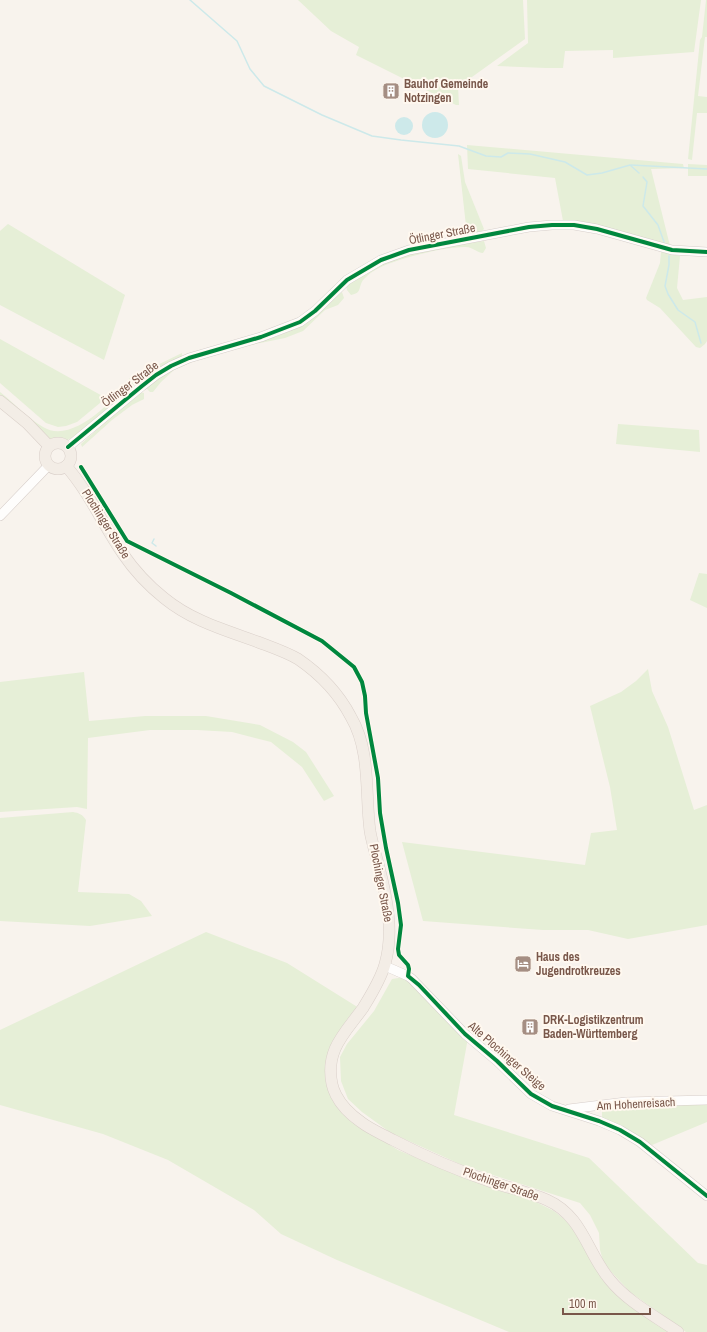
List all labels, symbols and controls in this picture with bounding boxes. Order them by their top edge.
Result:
place label: Bauhof Gemeinde Notzingen [404,76,489,106]
building icon: Bauhof Gemeinde Notzingen [381,81,401,101]
street label: Ötlinger Straße [407,219,477,248]
street label: Ötlinger Straße [98,357,162,411]
street label: Plochinger Straße [78,486,134,562]
street label: Plochinger Straße [366,843,396,923]
place label: Haus des Jugendrotkreuzes [536,949,621,979]
hotel icon: Haus des Jugendrotkreuzes [513,954,533,974]
place label: DRK-Logistikzentrum Baden-Württemberg [543,1012,644,1042]
street label: Alte Plochinger Steige [464,1017,549,1094]
building icon: DRK-Logistikzentrum Baden-Württemberg [520,1017,540,1037]
street label: Am Hohenreisach [595,1094,676,1114]
street label: Plochinger Straße [461,1164,541,1204]
scale bar [563,1290,650,1316]
text: 100 m [569,1296,596,1312]

